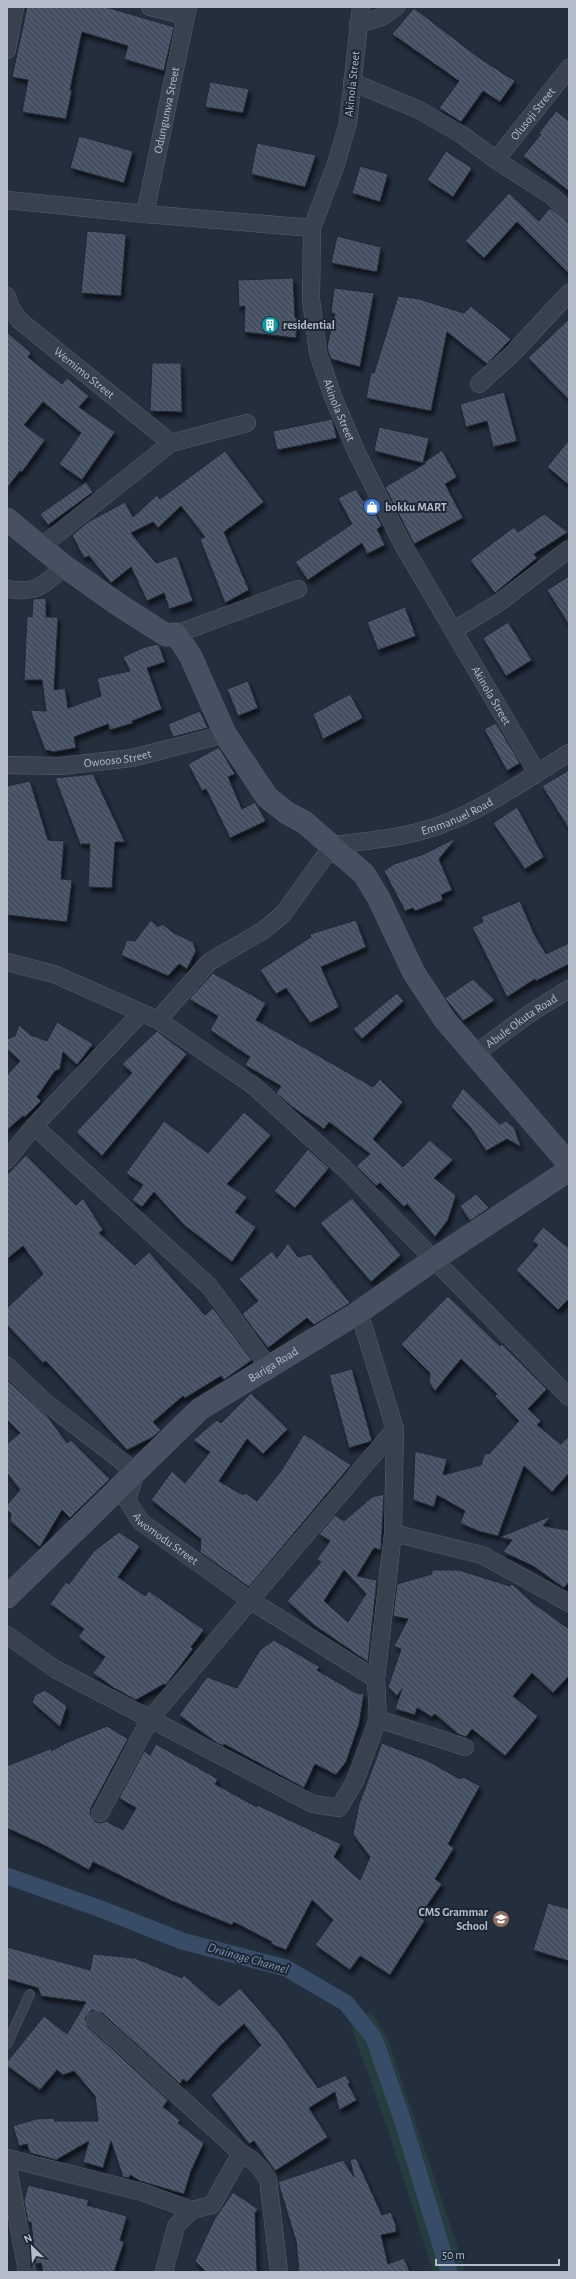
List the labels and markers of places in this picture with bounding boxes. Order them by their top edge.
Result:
building icon: residential [260,315,280,335]
place label: residential [283,319,335,331]
shop icon: bokku MART [362,497,382,517]
place label: bokku MART [385,501,447,513]
place label: CMS Grammar School [419,1906,489,1932]
school or university icon: CMS Grammar School [491,1909,511,1929]

